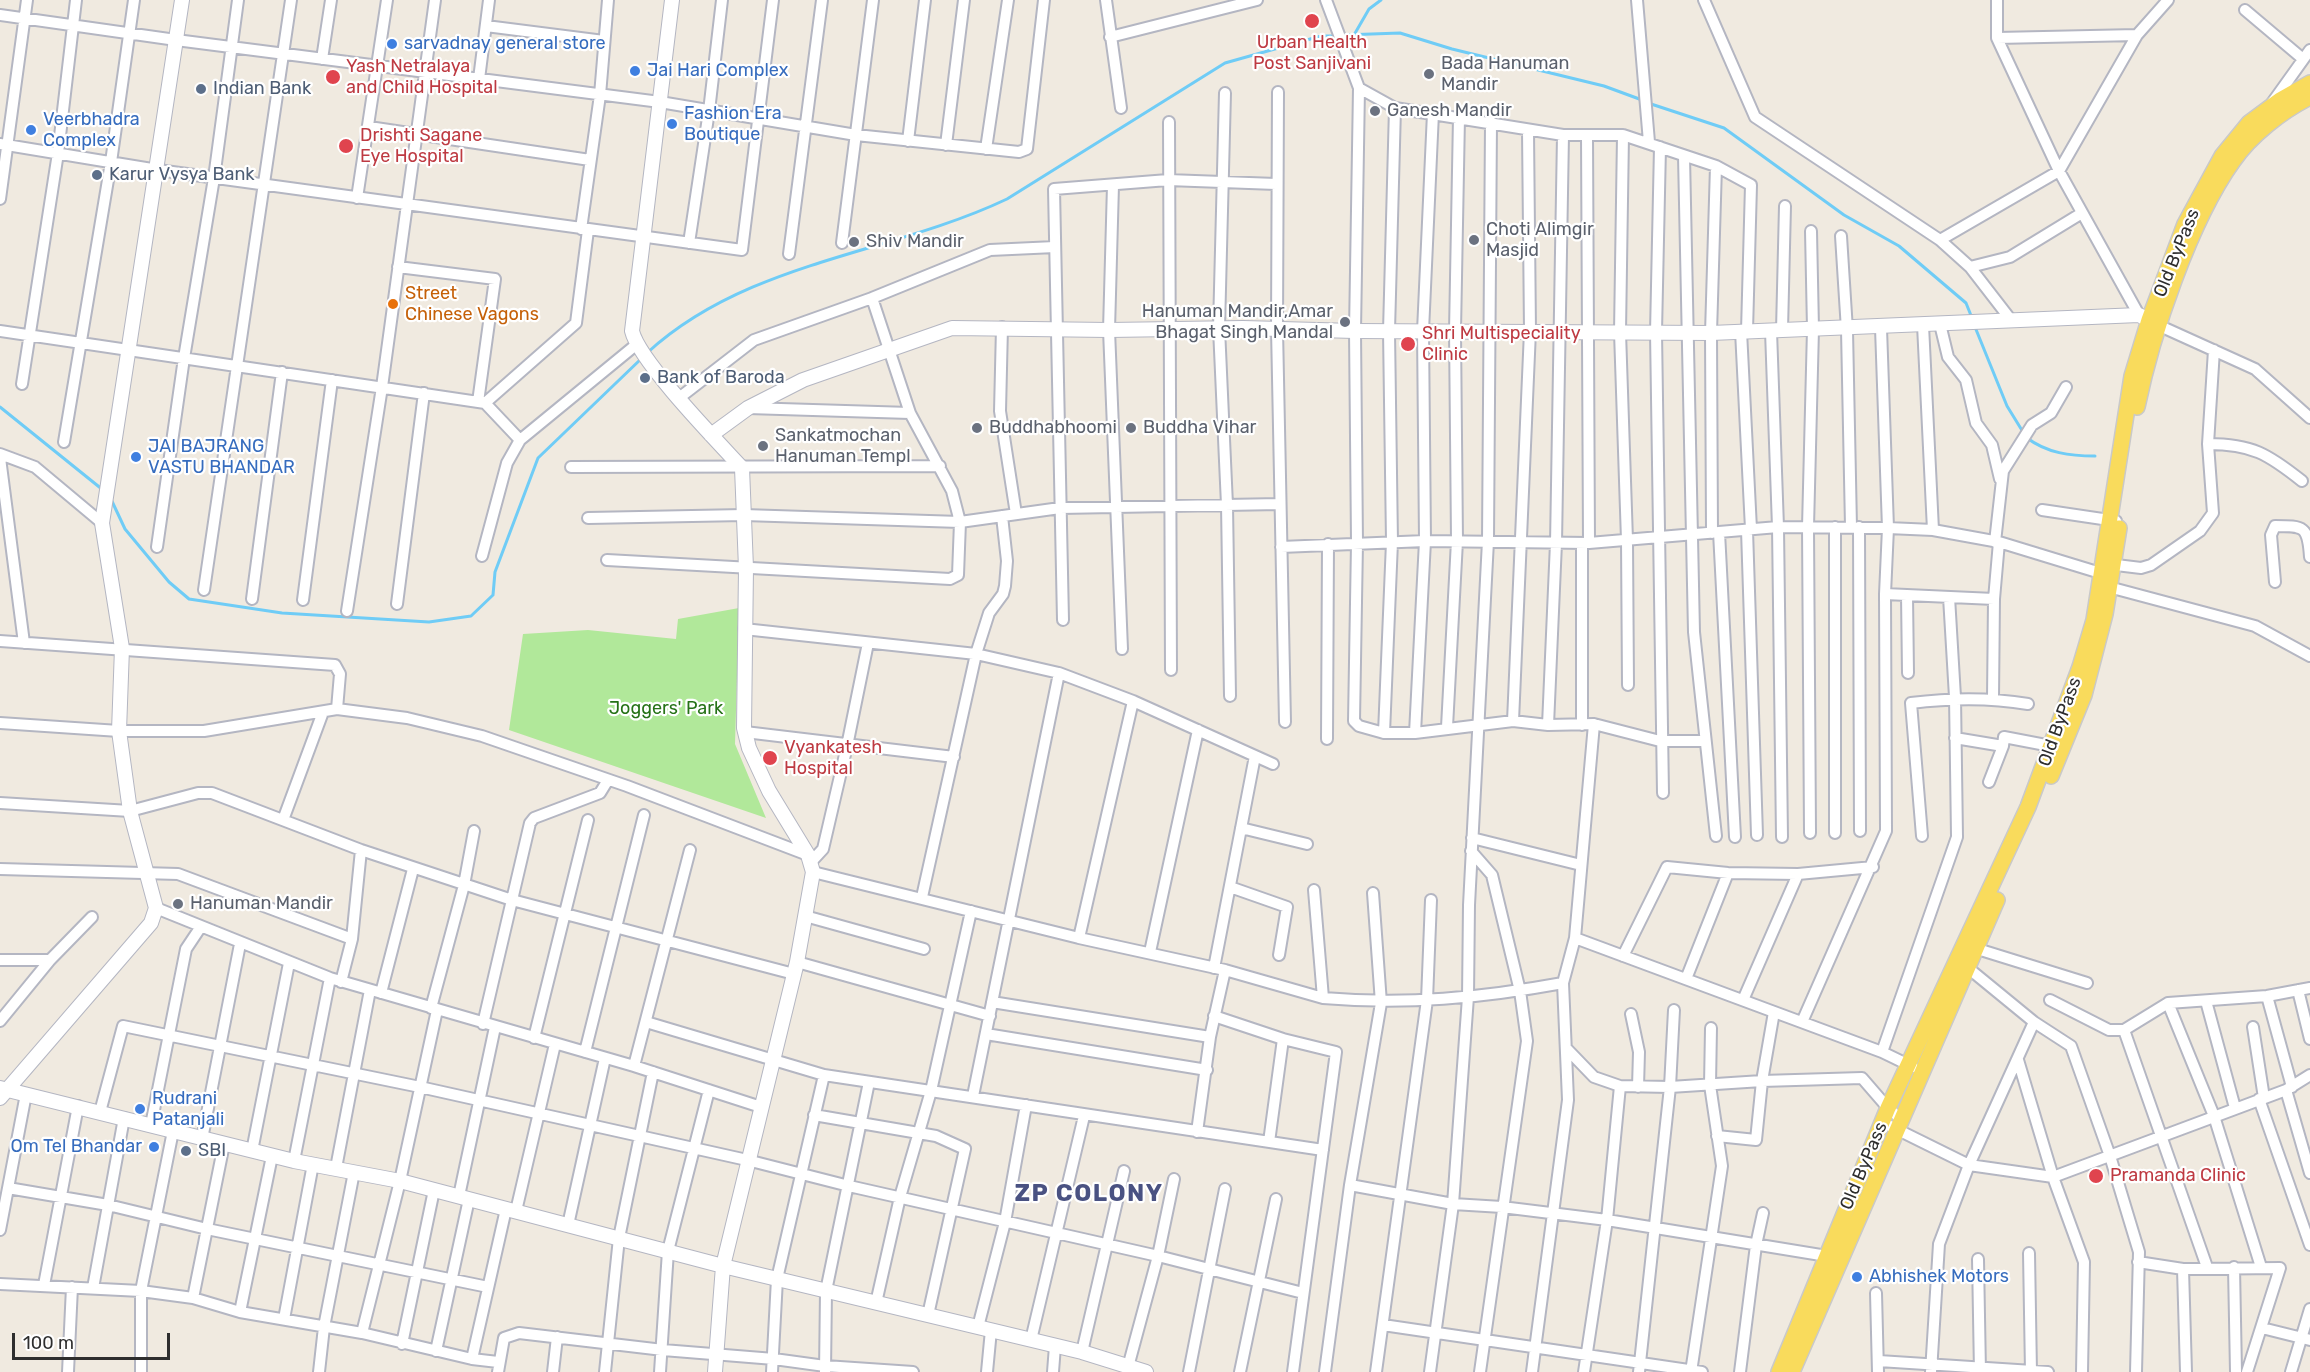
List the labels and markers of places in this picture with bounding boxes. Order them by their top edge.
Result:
marker: Urban Health Post Sanjivani [1303,12,1321,30]
place label: Urban Health Post Sanjivani [1253,32,1371,74]
place label: sarvadnay general store [404,33,606,55]
marker: sarvadnay general store [385,37,399,51]
place label: Bada Hanuman Mandir [1441,53,1569,96]
place label: Yash Netralaya and Child Hospital [346,56,498,98]
place label: Jai Hari Complex [647,60,788,82]
marker: Jai Hari Complex [628,64,642,78]
marker: Bada Hanuman Mandir [1422,67,1436,81]
marker: Yash Netralaya and Child Hospital [324,68,342,86]
place label: Indian Bank [213,78,311,100]
marker: Indian Bank [194,82,208,96]
place label: Ganesh Mandir [1387,100,1512,122]
place label: Fashion Era Boutique [684,103,782,146]
marker: Ganesh Mandir [1368,104,1382,118]
place label: Veerbhadra Complex [43,109,140,152]
marker: Fashion Era Boutique [665,117,679,131]
marker: Veerbhadra Complex [24,123,38,137]
place label: Drishti Sagane Eye Hospital [360,125,482,168]
marker: Drishti Sagane Eye Hospital [337,137,355,155]
place label: Karur Vysya Bank [109,164,255,186]
marker: Karur Vysya Bank [90,168,104,182]
place label: Choti Alimgir Masjid [1486,219,1594,262]
place label: Shiv Mandir [866,231,964,253]
marker: Choti Alimgir Masjid [1467,233,1481,247]
marker: Shiv Mandir [847,235,861,249]
place label: Street Chinese Vagons [405,283,539,326]
marker: Street Chinese Vagons [386,297,400,311]
place label: Hanuman Mandir,Amar Bhagat Singh Mandal [1142,301,1333,344]
marker: Hanuman Mandir,Amar Bhagat Singh Mandal [1338,315,1352,329]
place label: Shri Multispeciality Clinic [1422,323,1581,366]
marker: Shri Multispeciality Clinic [1399,335,1417,353]
place label: Bank of Baroda [657,367,785,389]
marker: Bank of Baroda [638,371,652,385]
place label: Buddhabhoomi [989,417,1117,439]
place label: Buddha Vihar [1143,417,1256,439]
marker: Buddhabhoomi [970,421,984,435]
marker: Buddha Vihar [1124,421,1138,435]
place label: Sankatmochan Hanuman Templ [775,425,911,468]
place label: JAI BAJRANG VASTU BHANDAR [148,436,295,478]
marker: Sankatmochan Hanuman Templ [756,439,770,453]
marker: JAI BAJRANG VASTU BHANDAR [129,450,143,464]
place label: Vyankatesh Hospital [784,737,882,780]
marker: Vyankatesh Hospital [761,749,779,767]
place label: Hanuman Mandir [190,893,333,915]
marker: Hanuman Mandir [171,897,185,911]
place label: Rudrani Patanjali [152,1088,224,1130]
marker: Rudrani Patanjali [133,1102,147,1116]
place label: Om Tel Bhandar [11,1136,142,1158]
marker: Om Tel Bhandar [147,1140,161,1154]
place label: SBI [198,1140,226,1162]
marker: SBI [179,1144,193,1158]
place label: Pramanda Clinic [2110,1165,2246,1187]
marker: Pramanda Clinic [2087,1167,2105,1185]
place label: Abhishek Motors [1869,1266,2009,1288]
marker: Abhishek Motors [1850,1270,1864,1284]

